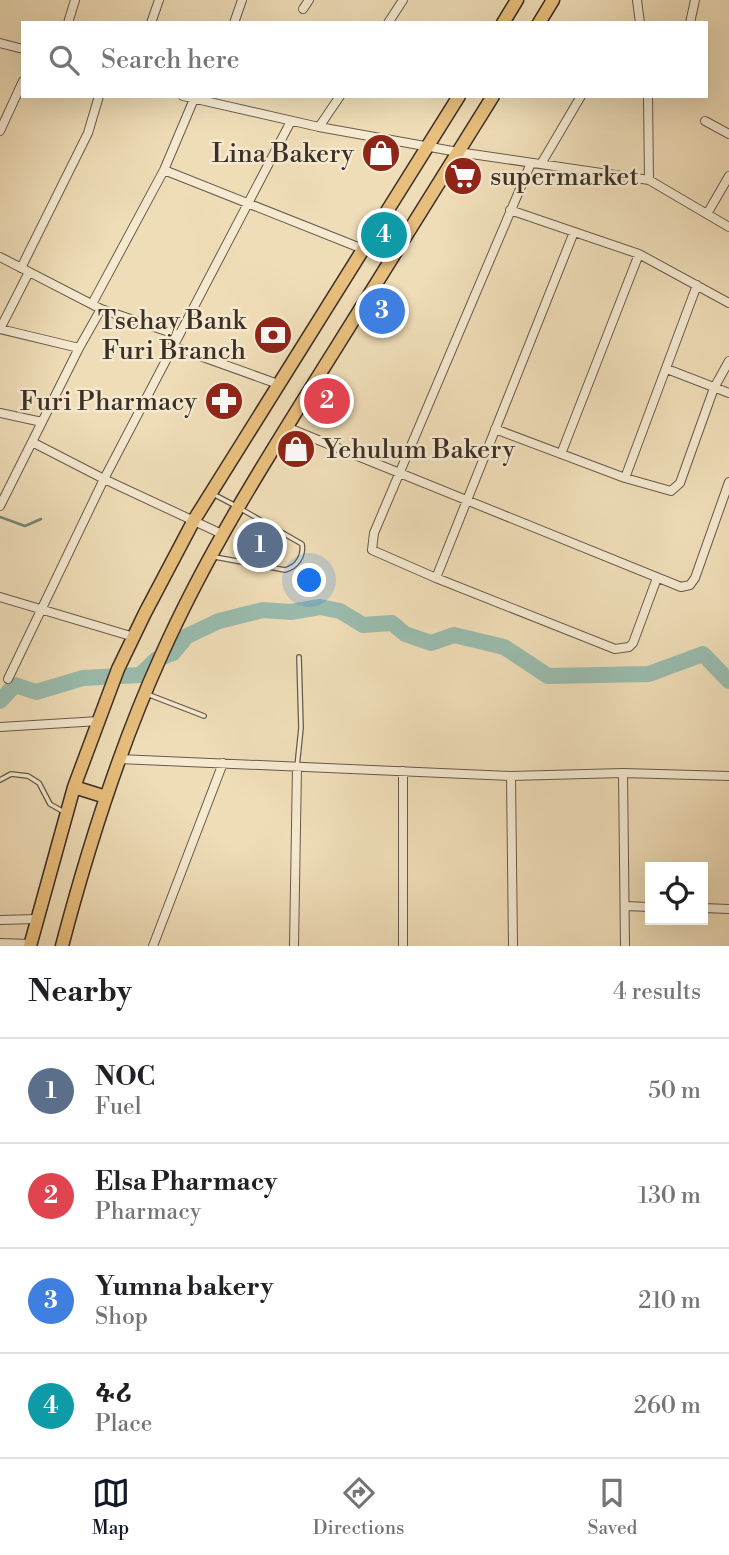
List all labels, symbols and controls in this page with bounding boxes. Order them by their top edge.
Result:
search box [21,21,708,98]
icon: search [45,41,83,79]
text: Search here [101,44,240,76]
shop icon: Lina Bakery [360,132,402,174]
place label: Lina Bakery [211,138,354,170]
supermarket icon: supermarket [442,155,484,197]
place label: supermarket [490,161,639,193]
pin: 4 [361,209,407,261]
pin: 3 [359,285,405,337]
place label: Tsehay Bank Furi Branch [98,305,247,367]
bank icon: Tsehay Bank Furi Branch [252,314,294,356]
pin: 2 [304,375,350,427]
pharmacy icon: Furi Pharmacy [203,380,245,422]
place label: Furi Pharmacy [20,386,197,418]
shop icon: Yehulum Bakery [275,428,317,470]
place label: Yehulum Bakery [321,434,515,466]
pin: 1 [237,519,283,571]
your location [292,563,326,597]
map controls [645,862,708,925]
button: locate [645,862,708,925]
text: Nearby [28,973,132,1011]
text: 4 results [613,978,701,1006]
text: NOC [95,1061,155,1093]
text: 1 [45,1077,57,1105]
text: 50 m [648,1077,701,1105]
text: Fuel [95,1093,141,1121]
text: Elsa Pharmacy [95,1166,277,1198]
text: 2 [44,1182,58,1210]
text: 130 m [638,1182,701,1210]
text: Pharmacy [95,1198,201,1226]
text: Yumna bakery [95,1271,274,1303]
text: 3 [44,1287,58,1315]
text: 210 m [638,1287,701,1315]
text: Shop [95,1303,148,1331]
text: ፉሪ [95,1378,131,1410]
text: 4 [43,1392,59,1420]
text: 260 m [634,1392,701,1420]
text: Place [95,1410,152,1438]
tab: Map [92,1474,130,1540]
tab: Directions [313,1474,404,1540]
tab: Saved [588,1474,637,1540]

